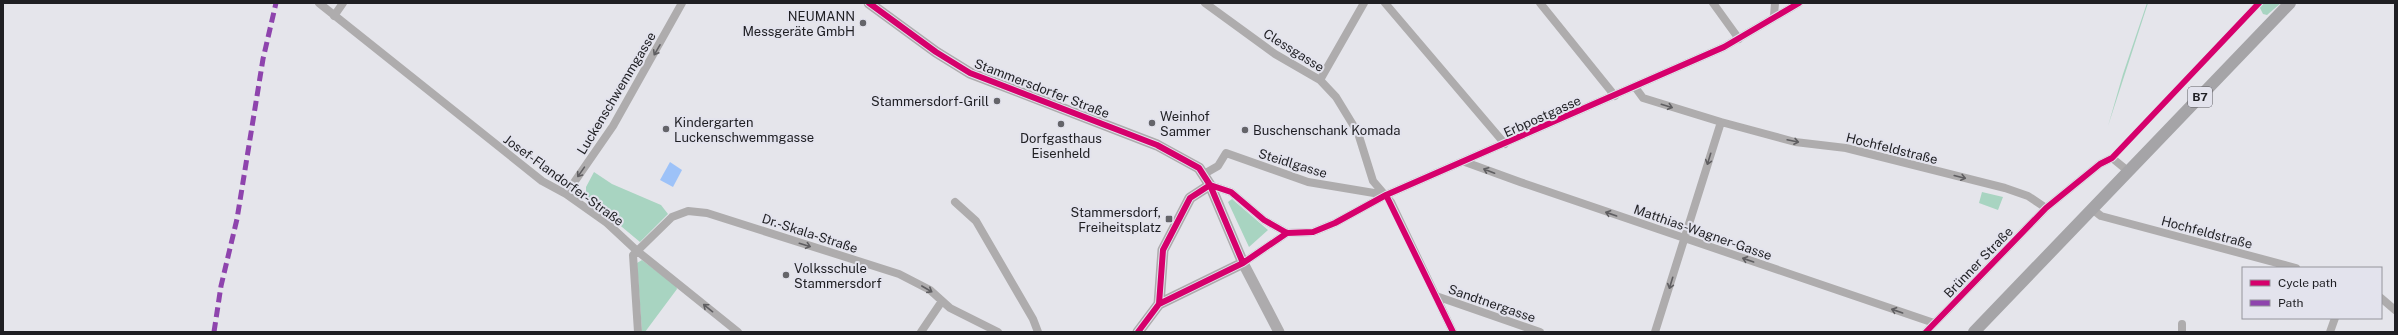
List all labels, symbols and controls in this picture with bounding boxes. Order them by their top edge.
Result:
place label: NEUMANN Messgeräte GmbH [742,9,855,39]
marker: NEUMANN Messgeräte GmbH [858,18,868,28]
street label: Clessgasse [1261,26,1327,75]
street label: Luckenschwemmgasse [574,29,659,157]
one-way arrow [652,44,660,56]
street label: Stammersdorfer Straße [972,56,1112,121]
road number: B7 [2188,87,2212,107]
street label: Erbpostgasse [1501,93,1583,140]
place label: Stammersdorf-Grill [871,94,989,109]
marker: Stammersdorf-Grill [992,96,1002,106]
one-way arrow [1661,103,1674,110]
place label: Weinhof Sammer [1160,109,1211,139]
place label: Kindergarten Luckenschwemmgasse [674,115,814,145]
marker: Weinhof Sammer [1147,118,1157,128]
marker: Dorfgasthaus Eisenheld [1056,119,1066,129]
place label: Buschenschank Komada [1253,123,1401,138]
marker: Kindergarten Luckenschwemmgasse [661,124,671,134]
marker: Buschenschank Komada [1240,125,1250,135]
street label: Hochfeldstraße [1845,130,1939,167]
place label: Dorfgasthaus Eisenheld [1020,131,1102,161]
street label: Josef-Flandorfer-Straße [501,132,627,229]
one-way arrow [1786,137,1799,145]
street label: Steidlgasse [1257,146,1329,181]
one-way arrow [1705,152,1712,165]
one-way arrow [577,166,585,177]
one-way arrow [1483,166,1495,174]
one-way arrow [1954,174,1967,181]
street label: Matthias-Wagner-Gasse [1632,202,1774,263]
place label: Stammersdorf, Freiheitsplatz [1071,205,1161,235]
one-way arrow [1606,209,1618,217]
street label: Dr.-Skala-Straße [760,211,860,256]
street label: Hochfeldstraße [2160,213,2254,252]
marker: Stammersdorf, Freiheitsplatz [1164,214,1174,224]
street label: Brünner Straße [1941,224,2016,301]
one-way arrow [798,242,811,249]
one-way arrow [1741,256,1754,263]
place label: Volksschule Stammersdorf [794,261,882,291]
legend [2242,267,2382,319]
marker: Volksschule Stammersdorf [781,270,791,280]
one-way arrow [1667,276,1674,289]
text: Cycle path [2278,276,2337,290]
street label: Sandtnergasse [1446,281,1537,325]
one-way arrow [921,285,933,293]
text: Path [2278,296,2304,310]
one-way arrow [702,303,713,312]
one-way arrow [1892,306,1904,314]

